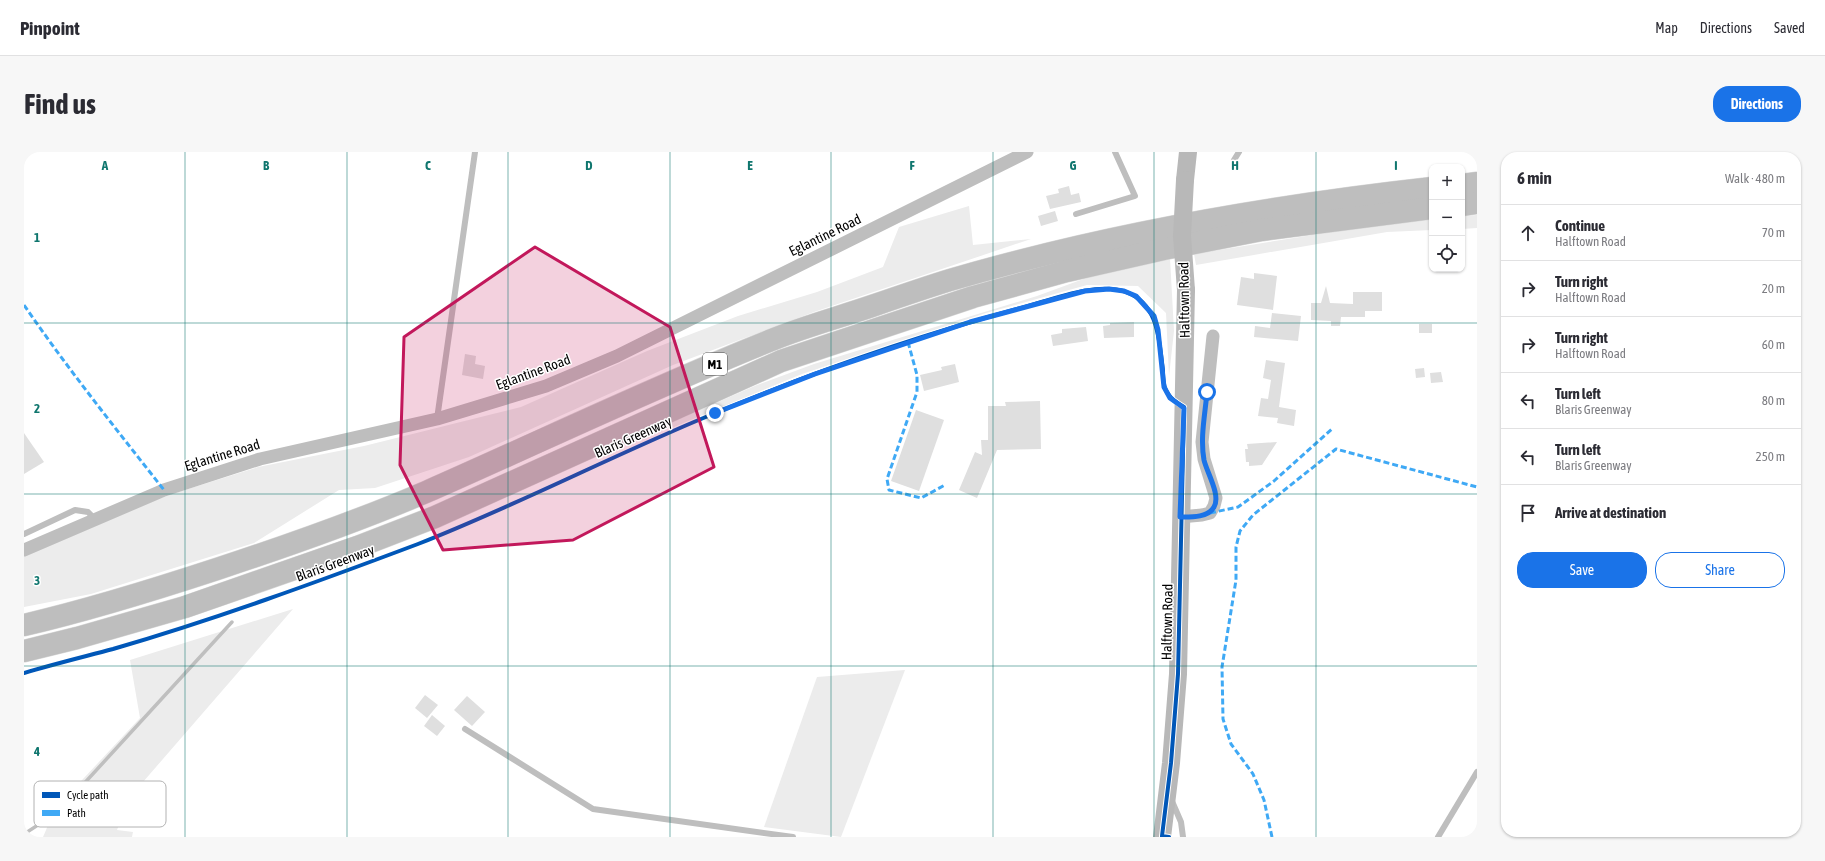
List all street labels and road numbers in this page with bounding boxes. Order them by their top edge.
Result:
street label: Eglantine Road [786,211,864,259]
street label: Halftown Road [1175,262,1193,338]
street label: Eglantine Road [494,351,572,393]
road number: M1 [703,353,727,375]
street label: Blaris Greenway [592,413,674,461]
street label: Eglantine Road [182,436,262,474]
street label: Blaris Greenway [293,541,377,585]
street label: Halftown Road [1158,584,1176,660]

